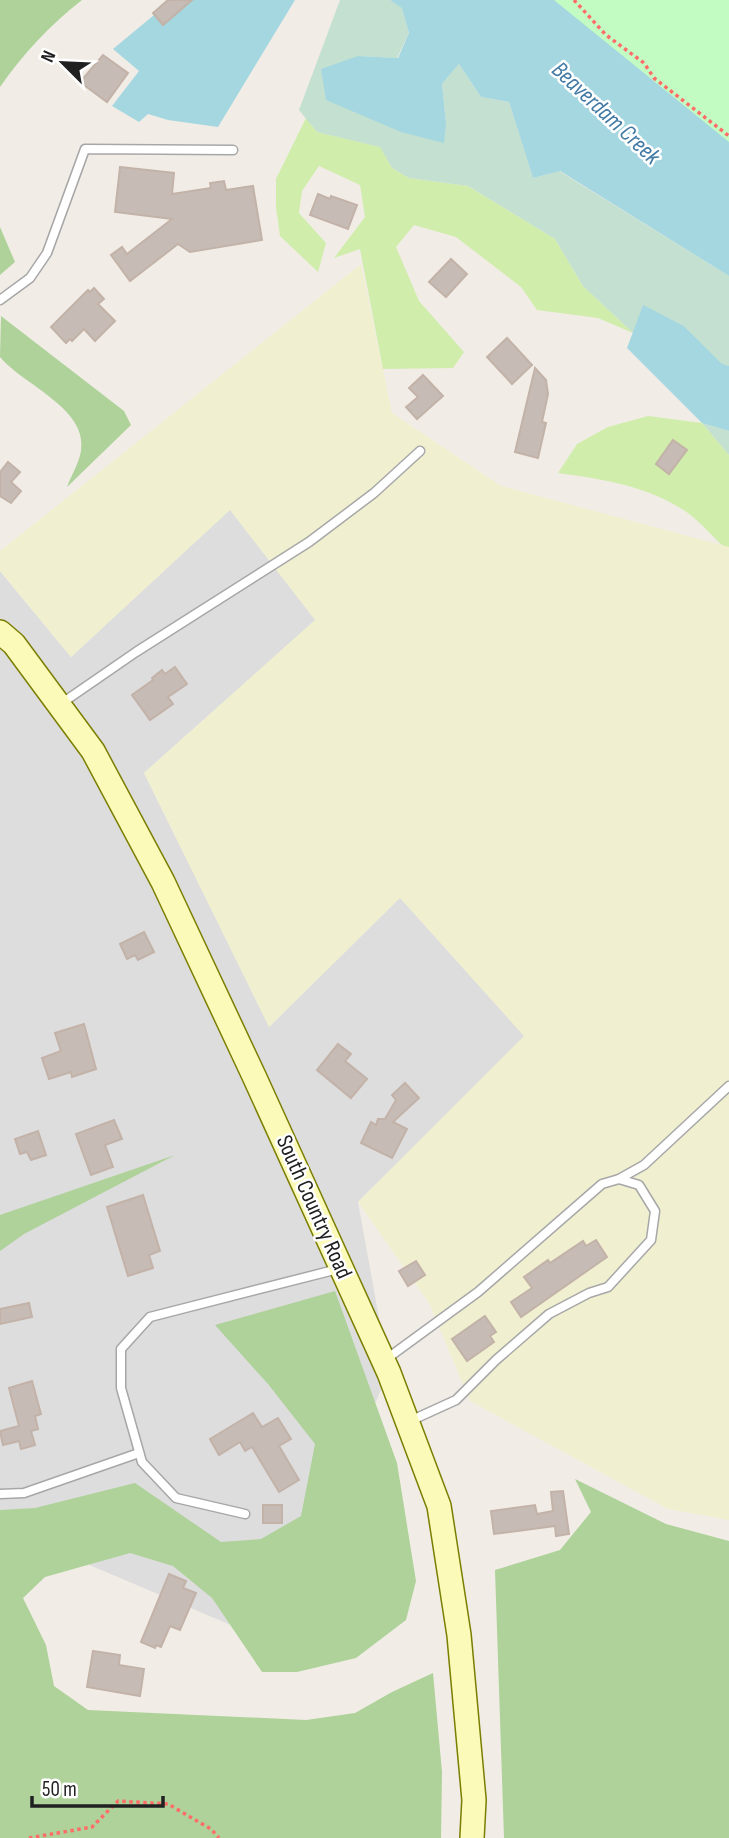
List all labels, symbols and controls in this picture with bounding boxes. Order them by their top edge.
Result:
north arrow [28,28,98,98]
text: N [36,47,61,66]
water label: Beaverdam Creek [546,55,667,171]
street label: South Country Road [270,1131,358,1283]
scale bar [32,1764,163,1808]
text: 50 m [42,1777,77,1802]

